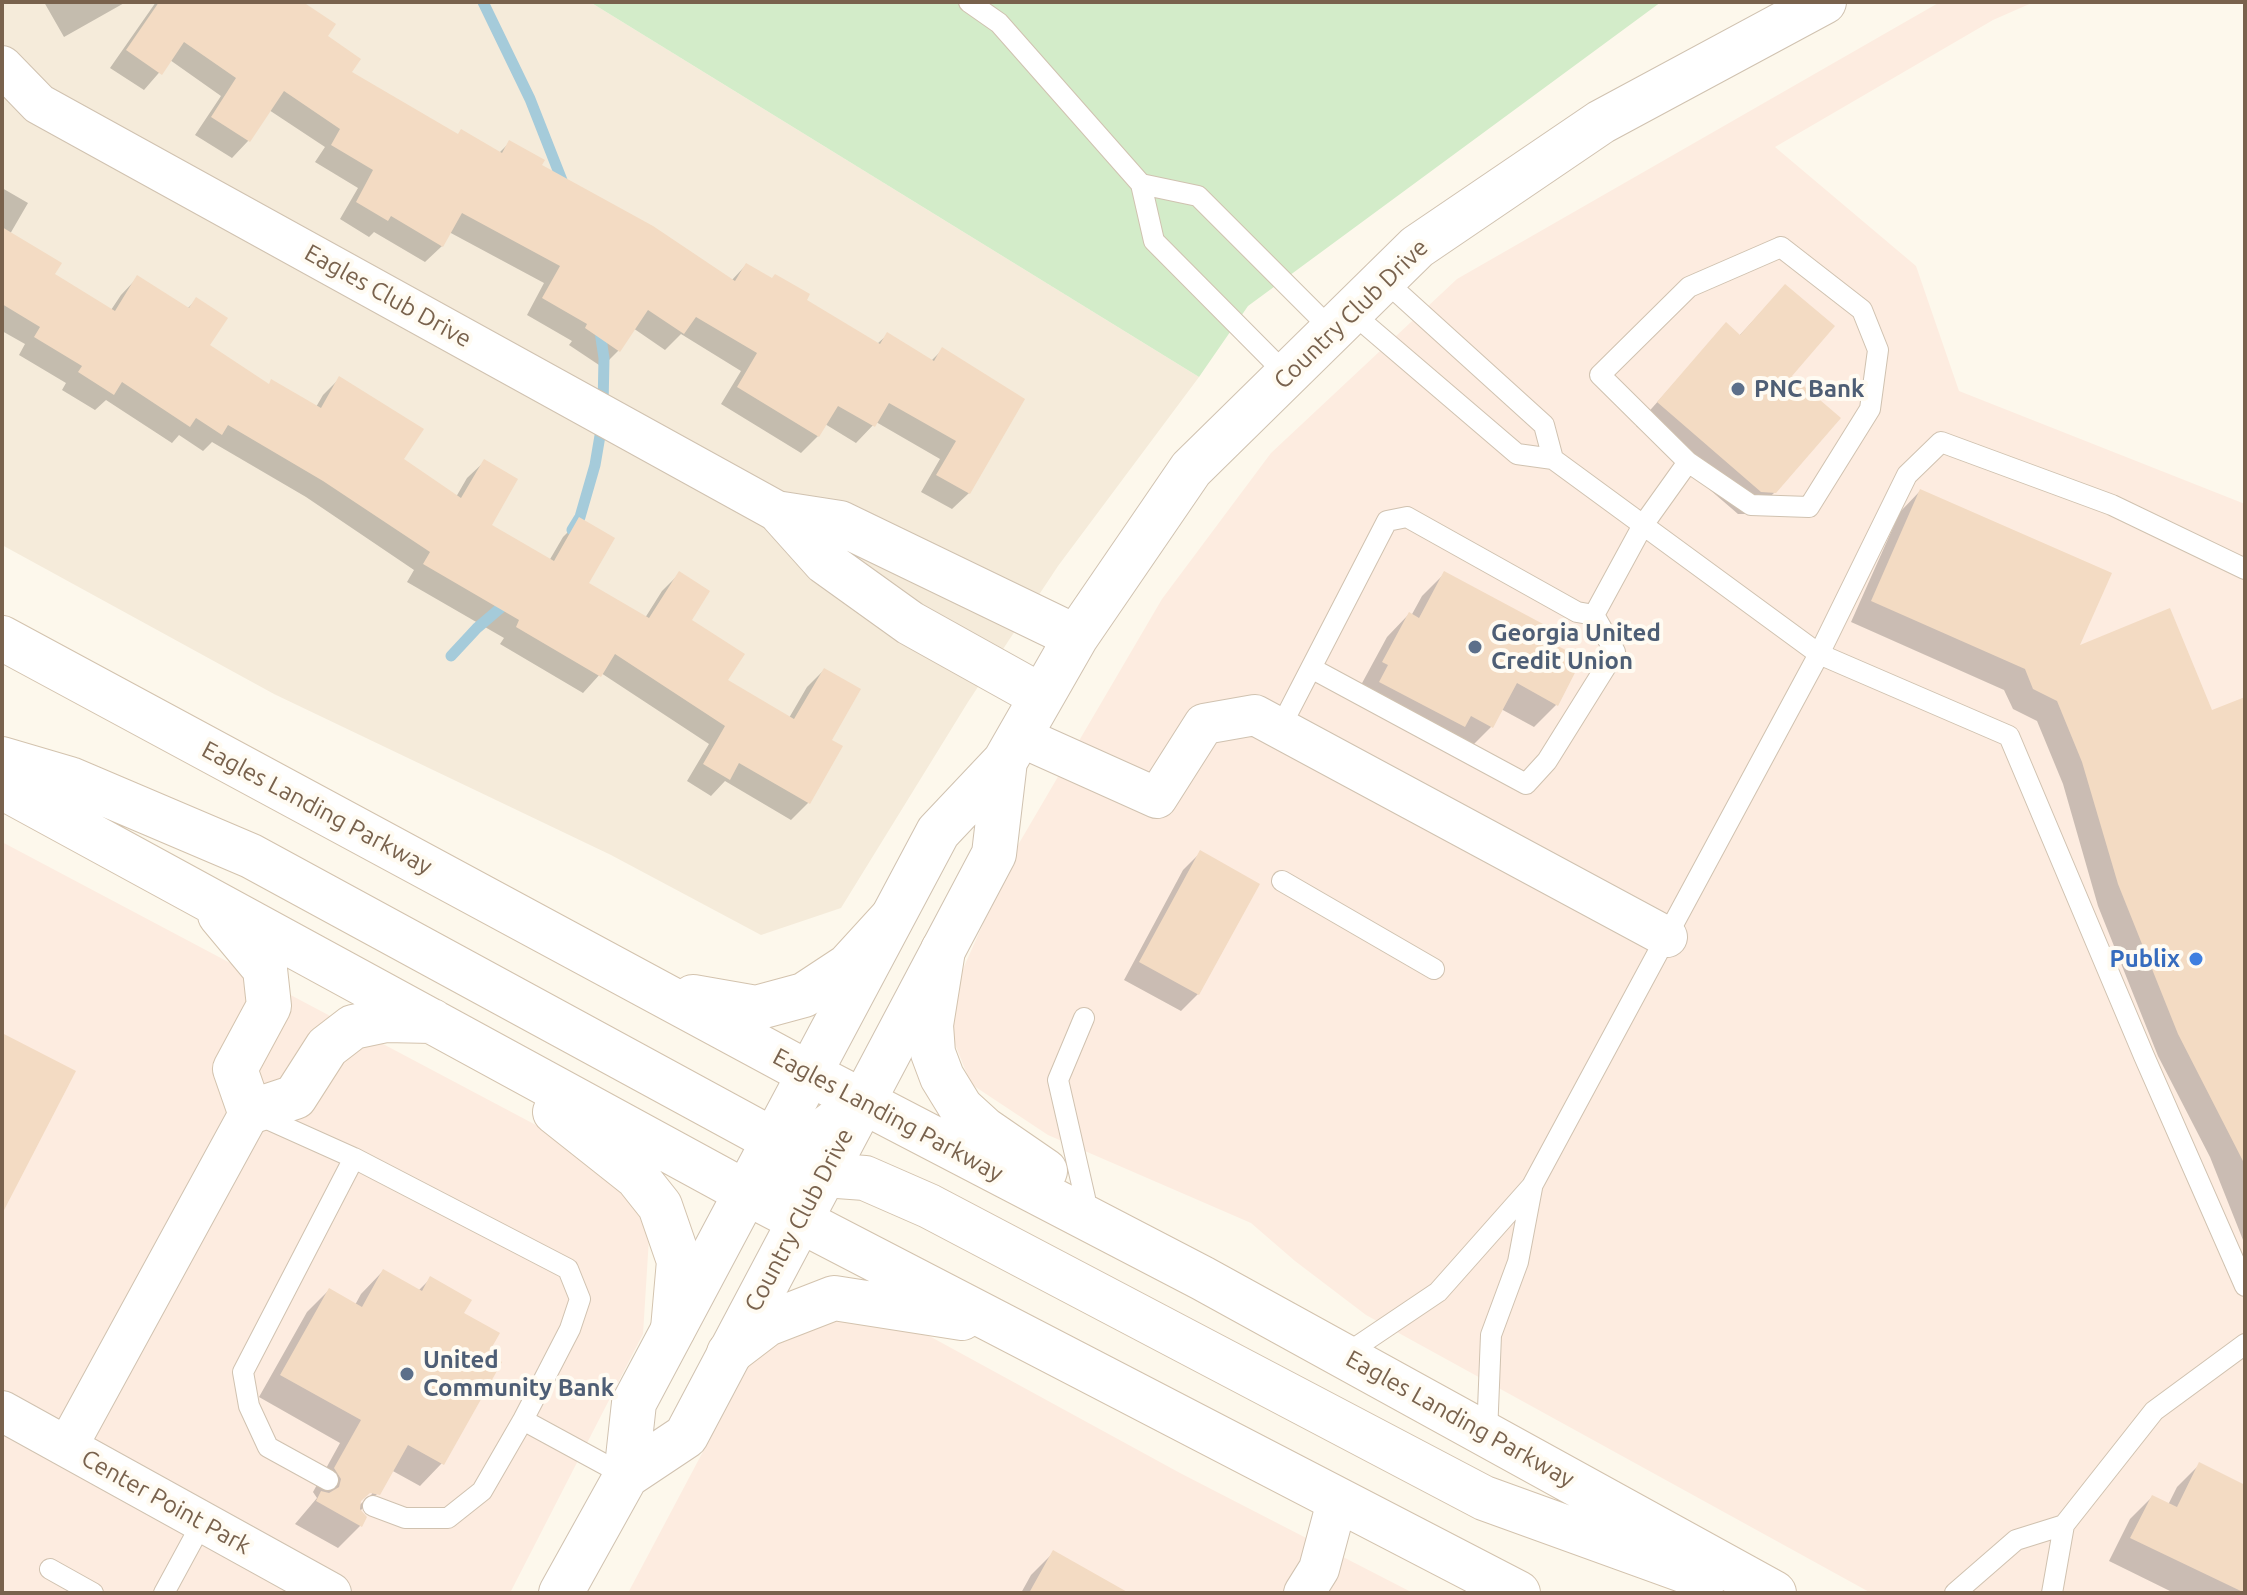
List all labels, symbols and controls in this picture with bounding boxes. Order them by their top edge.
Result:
street label: Country Club Drive [1268,233,1434,395]
street label: Eagles Club Drive [300,238,476,354]
place label: PNC Bank [1754,375,1865,403]
marker: PNC Bank [1729,380,1747,398]
place label: Georgia United Credit Union [1491,619,1661,675]
marker: Georgia United Credit Union [1466,638,1484,656]
street label: Eagles Landing Parkway [197,735,437,881]
place label: Publix [2109,945,2180,973]
marker: Publix [2187,950,2205,968]
street label: Eagles Landing Parkway [768,1042,1008,1188]
street label: Country Club Drive [739,1124,859,1316]
street label: Eagles Landing Parkway [1341,1344,1579,1494]
place label: United Community Bank [423,1346,614,1402]
marker: United Community Bank [398,1365,416,1383]
street label: Center Point Park [76,1444,256,1560]

